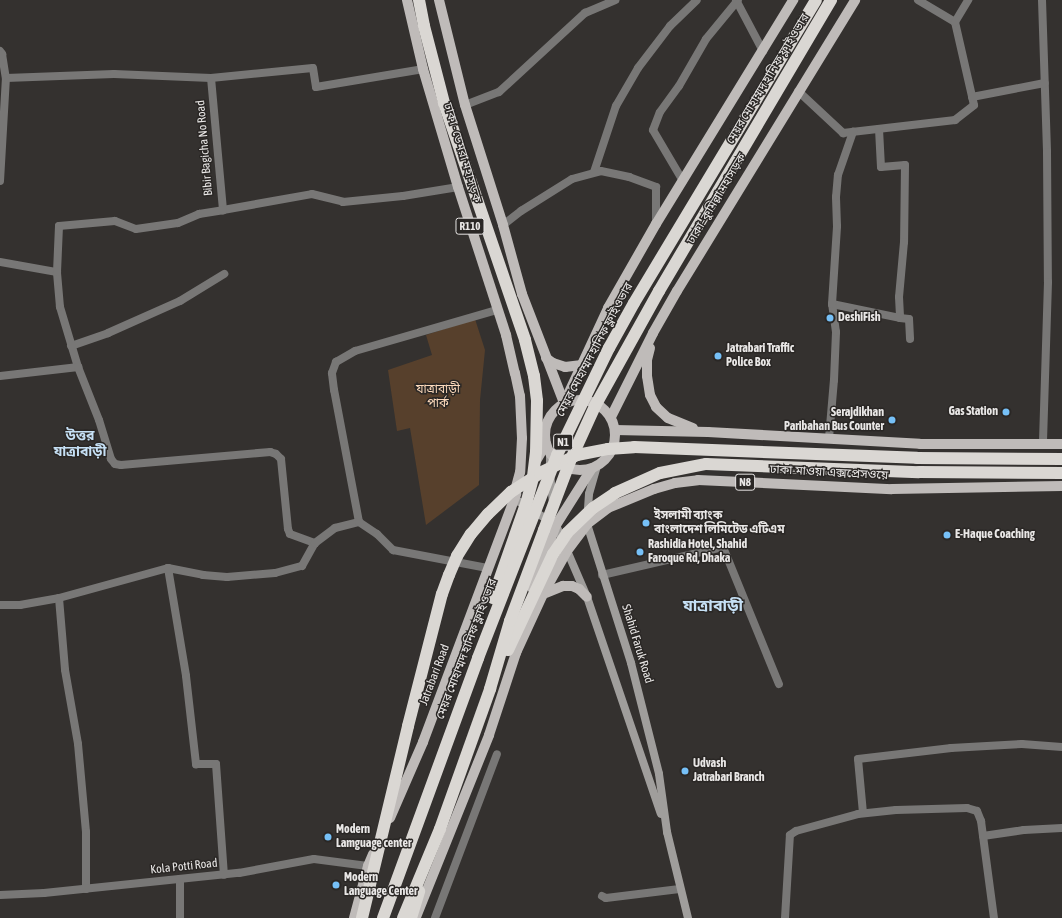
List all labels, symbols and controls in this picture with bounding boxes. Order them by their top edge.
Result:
street label: মেয়র মোহাম্মদ হানিফ ফ্লাইওভার [723,11,813,147]
street label: Bibir Bagicha No Road [194,100,216,196]
street label: ঢাকা - ডেমরা মহাসড়ক [440,101,484,205]
street label: ঢাকা–কুমিল্লা মহাসড়ক [684,151,750,247]
road number: R110 [455,217,485,235]
street label: মেয়র মোহাম্মদ হানিফ ফ্লাইওভার [554,281,636,419]
place label: DeshiFish [838,311,881,325]
marker: DeshiFish [825,313,835,323]
place label: Jatrabari Traffic Police Box [726,342,794,370]
marker: Jatrabari Traffic Police Box [713,351,723,361]
park label: যাত্রাবাড়ী পার্ক [416,383,460,411]
place label: Gas Station [948,405,998,419]
place label: Serajdikhan Paribahan Bus Counter [784,406,884,434]
marker: Gas Station [1001,407,1011,417]
marker: Serajdikhan Paribahan Bus Counter [887,415,897,425]
district label: উত্তর যাত্রাবাড়ী [54,427,106,460]
road number: N1 [553,433,573,451]
street label: ঢাকা-মাওয়া এক্সপ্রেসওয়ে [769,463,889,483]
road number: N8 [735,473,755,491]
place label: ইসলামী ব্যাংক বাংলাদেশ লিমিটেড এটিএম [654,509,785,537]
marker: ইসলামী ব্যাংক বাংলাদেশ লিমিটেড এটিএম [641,518,651,528]
place label: E-Haque Coaching [955,528,1035,542]
marker: E-Haque Coaching [942,530,952,540]
place label: Rashidia Hotel, Shahid Faroque Rd, Dhaka [648,538,747,566]
marker: Rashidia Hotel, Shahid Faroque Rd, Dhaka [635,547,645,557]
street label: মেয়র মোহাম্মদ হানিফ ফ্লাইওভার [433,577,501,721]
district label: যাত্রাবাড়ী [683,595,743,615]
street label: Shahid Faruk Road [618,603,656,685]
street label: Jatrabari Road [417,643,453,707]
place label: Udvash Jatrabari Branch [693,757,765,785]
marker: Udvash Jatrabari Branch [680,766,690,776]
place label: Modern Lamguage center [336,823,411,851]
marker: Modern Lamguage center [323,832,333,842]
street label: Kola Potti Road [150,856,218,878]
place label: Modern Language Center [344,871,418,899]
marker: Modern Language Center [331,880,341,890]

